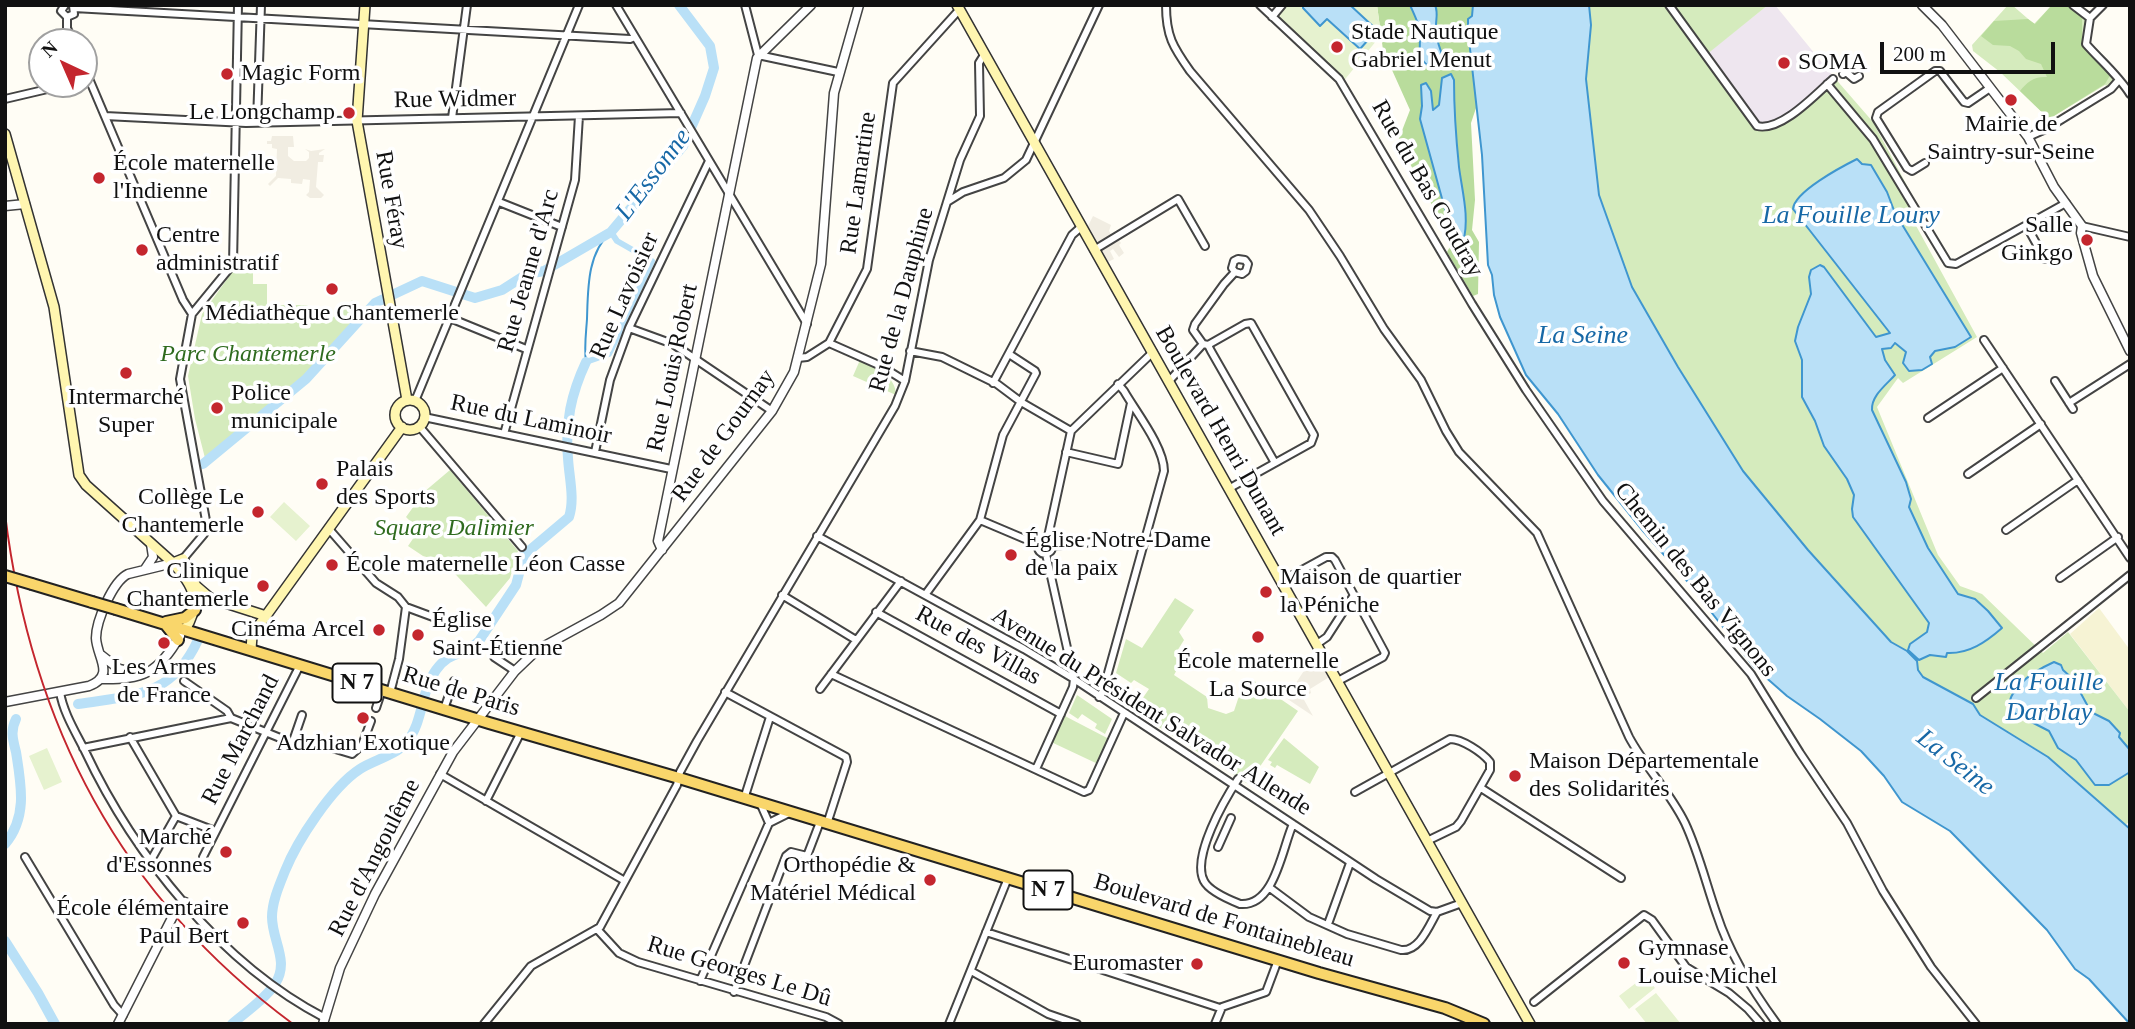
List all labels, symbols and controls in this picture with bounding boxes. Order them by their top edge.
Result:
place label: Stade Nautique Gabriel Menut [1351,19,1498,75]
north arrow [28,28,98,98]
scale bar [1883,28,2058,72]
text: N [37,37,62,61]
marker: Stade Nautique Gabriel Menut [1329,39,1345,55]
text: 200 m [1893,42,1946,66]
place label: SOMA [1798,49,1867,77]
marker: SOMA [1776,55,1792,71]
place label: Magic Form [241,60,360,88]
marker: Magic Form [219,66,235,82]
street label: Rue Widmer [394,85,516,115]
marker: Mairie de Saintry-sur-Seine [2003,92,2019,108]
street label: Rue du Bas Coudray [1365,95,1489,283]
place label: Le Longchamp [189,99,335,127]
marker: Le Longchamp [341,105,357,121]
street label: Rue Lamartine [835,110,883,256]
place label: Mairie de Saintry-sur-Seine [1927,111,2095,167]
water label: L'Essonne [609,123,699,227]
street label: Rue Féray [368,149,414,251]
place label: École maternelle l'Indienne [113,150,275,206]
marker: École maternelle l'Indienne [91,170,107,186]
street label: Rue Jeanne d'Arc [492,186,566,356]
water label: La Fouille Loury [1762,200,1940,232]
street label: Rue de la Dauphine [864,205,940,395]
place label: Salle Ginkgo [2001,212,2073,268]
place label: Centre administratif [156,222,279,278]
street label: Rue Lavoisier [584,228,666,364]
marker: Salle Ginkgo [2079,232,2095,248]
marker: Centre administratif [134,242,150,258]
marker: Médiathèque Chantemerle [324,281,340,297]
street label: Rue Louis Robert [641,282,705,454]
place label: Médiathèque Chantemerle [205,300,459,328]
water label: La Seine [1538,320,1628,352]
street label: Boulevard Henri Dunant [1148,321,1292,541]
park label: Parc Chantemerle [160,341,336,369]
street label: Rue de Gournay [666,364,782,508]
marker: Intermarché Super [118,365,134,381]
place label: Police municipale [231,380,338,436]
place label: Intermarché Super [68,384,184,440]
street label: Rue du Laminoir [448,389,614,451]
marker: Police municipale [209,400,225,416]
place label: Palais des Sports [336,456,435,512]
marker: Palais des Sports [314,476,330,492]
street label: Chemin des Bas Vignons [1608,477,1782,683]
place label: Collège Le Chantemerle [121,484,244,540]
marker: Collège Le Chantemerle [250,504,266,520]
park label: Square Dalimier [374,515,534,543]
place label: Église Notre-Dame de la paix [1025,527,1211,583]
marker: Église Notre-Dame de la paix [1003,547,1019,563]
place label: École maternelle Léon Casse [346,551,625,579]
marker: École maternelle Léon Casse [324,557,340,573]
place label: Clinique Chantemerle [126,558,249,614]
place label: Maison de quartier la Péniche [1280,564,1461,620]
marker: Clinique Chantemerle [255,578,271,594]
marker: Maison de quartier la Péniche [1258,584,1274,600]
street label: Rue des Villas [910,600,1046,692]
street label: Avenue du Président Salvador Allende [986,601,1316,823]
place label: Église Saint-Étienne [432,607,563,663]
place label: Cinéma Arcel [231,616,365,644]
marker: Cinéma Arcel [371,622,387,638]
marker: Église Saint-Étienne [410,627,426,643]
marker: École maternelle La Source [1250,629,1266,645]
marker: Les Armes de France [156,635,172,651]
place label: École maternelle La Source [1177,648,1339,704]
place label: Les Armes de France [112,654,216,710]
street label: Rue de Paris [399,660,523,724]
road number: N 7 [332,664,382,702]
water label: La Fouille Darblay [1994,667,2104,728]
street label: Rue Marchand [196,670,286,810]
marker: Adzhian Exotique [355,710,371,726]
water label: La Seine [1910,723,2000,803]
place label: Adzhian Exotique [276,730,450,758]
place label: Maison Départementale des Solidarités [1529,748,1759,804]
marker: Maison Départementale des Solidarités [1507,768,1523,784]
street label: Rue d'Angoulême [323,774,427,942]
place label: Marché d'Essonnes [106,824,212,880]
marker: Marché d'Essonnes [218,844,234,860]
place label: Orthopédie & Matériel Médical [750,852,916,908]
street label: Boulevard de Fontainebleau [1090,868,1358,974]
road number: N 7 [1024,870,1072,909]
marker: Orthopédie & Matériel Médical [922,872,938,888]
place label: École élémentaire Paul Bert [56,895,229,951]
marker: École élémentaire Paul Bert [235,915,251,931]
street label: Rue Georges Le Dû [644,930,834,1014]
place label: Gymnase Louise Michel [1638,935,1777,991]
place label: Euromaster [1072,950,1183,978]
marker: Gymnase Louise Michel [1616,955,1632,971]
marker: Euromaster [1189,956,1205,972]

